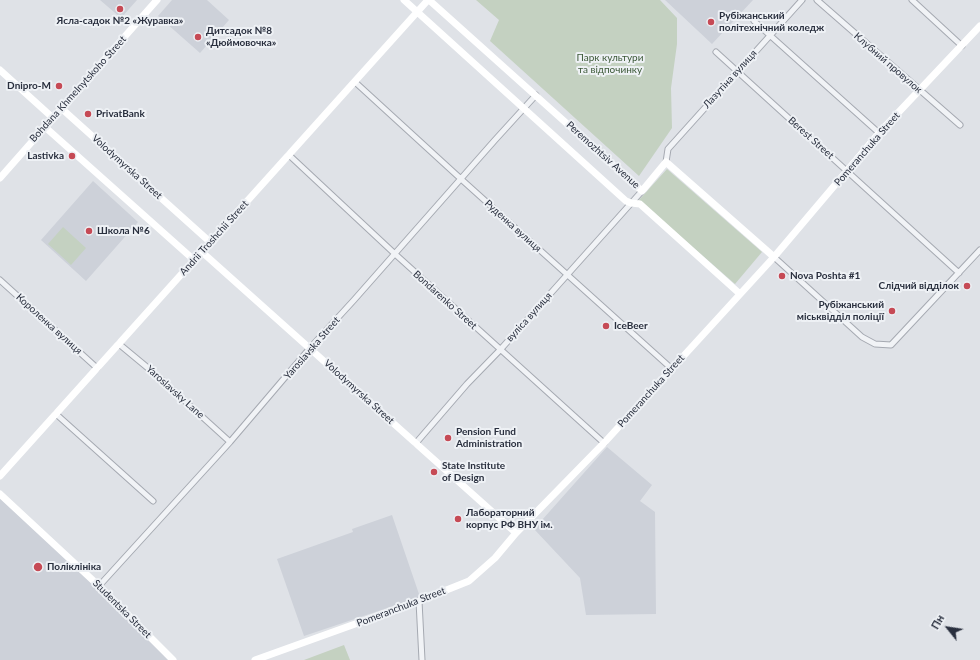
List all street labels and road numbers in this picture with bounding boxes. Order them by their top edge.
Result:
street label: Клубний провулок [851,30,925,96]
street label: Bohdana Khmelnytskoho Street [27,34,129,144]
street label: Лазутіна вулиця [701,47,759,111]
street label: Pomeranchuka Street [832,110,902,188]
street label: Berest Street [786,114,836,162]
street label: Peremozhtsiv Avenue [564,119,642,191]
street label: Volodymyrska Street [89,132,165,202]
street label: Руденка вулиця [482,197,544,255]
street label: Andrii Troshchii Street [177,198,251,278]
street label: Bondarenko Street [411,268,479,332]
street label: вуліса вулиця [504,290,554,344]
street label: Короленка вулиця [14,291,84,357]
street label: Yaroslavska Street [282,314,342,382]
street label: Pomeranchuka Street [615,352,687,430]
street label: Volodymyrska Street [321,357,397,427]
street label: Yaroslavsky Lane [144,363,206,421]
street label: Studentska Street [90,577,154,641]
street label: Pomeranchuka Street [355,585,447,629]

